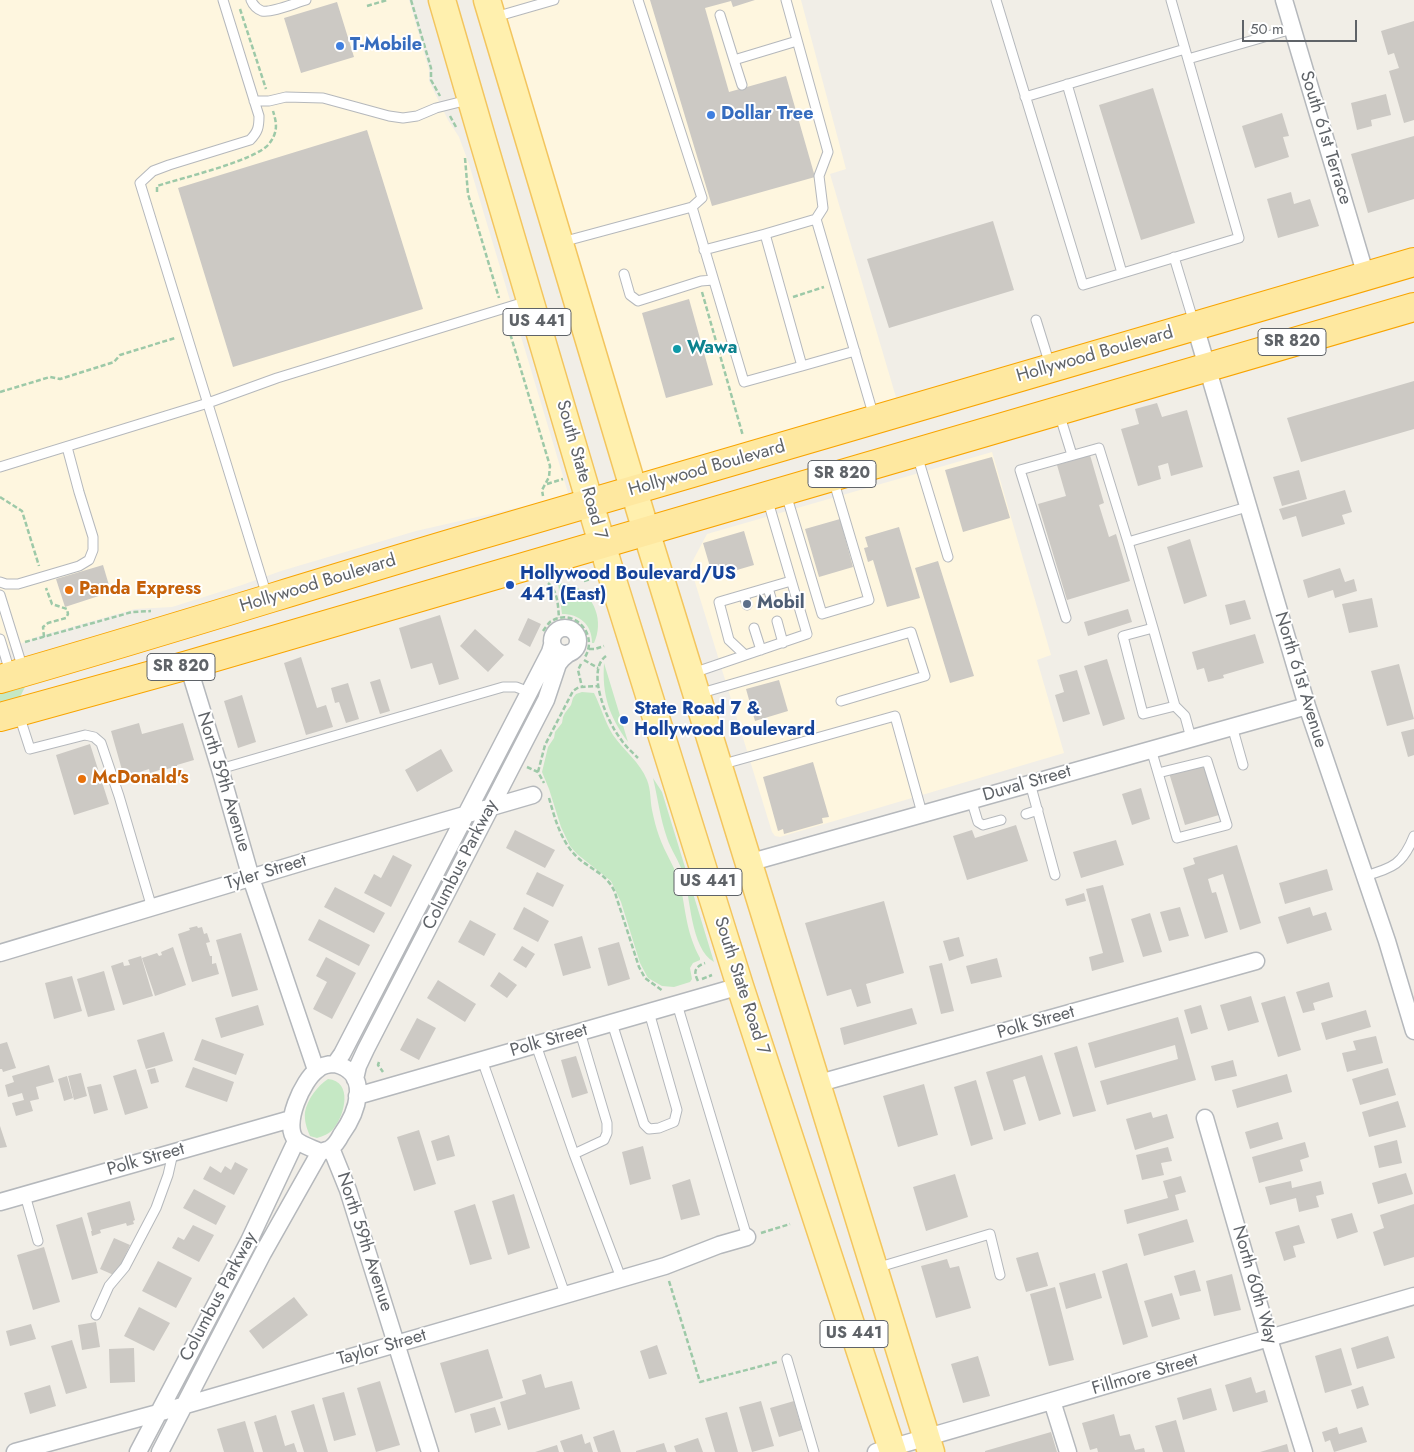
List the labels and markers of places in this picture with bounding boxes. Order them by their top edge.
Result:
place label: T-Mobile [350,35,422,57]
marker: T-Mobile [334,40,346,52]
place label: Dollar Tree [721,104,813,126]
marker: Dollar Tree [705,109,717,121]
place label: Wawa [687,338,737,360]
marker: Wawa [671,343,683,355]
place label: Hollywood Boulevard/US 441 (East) [520,564,736,606]
place label: Panda Express [79,579,201,601]
marker: Hollywood Boulevard/US 441 (East) [504,579,516,591]
marker: Panda Express [63,584,75,596]
place label: Mobil [757,593,805,615]
marker: Mobil [741,598,753,610]
place label: State Road 7 & Hollywood Boulevard [634,699,815,742]
marker: State Road 7 & Hollywood Boulevard [618,714,630,726]
place label: McDonald's [92,768,189,790]
marker: McDonald's [76,773,88,785]

